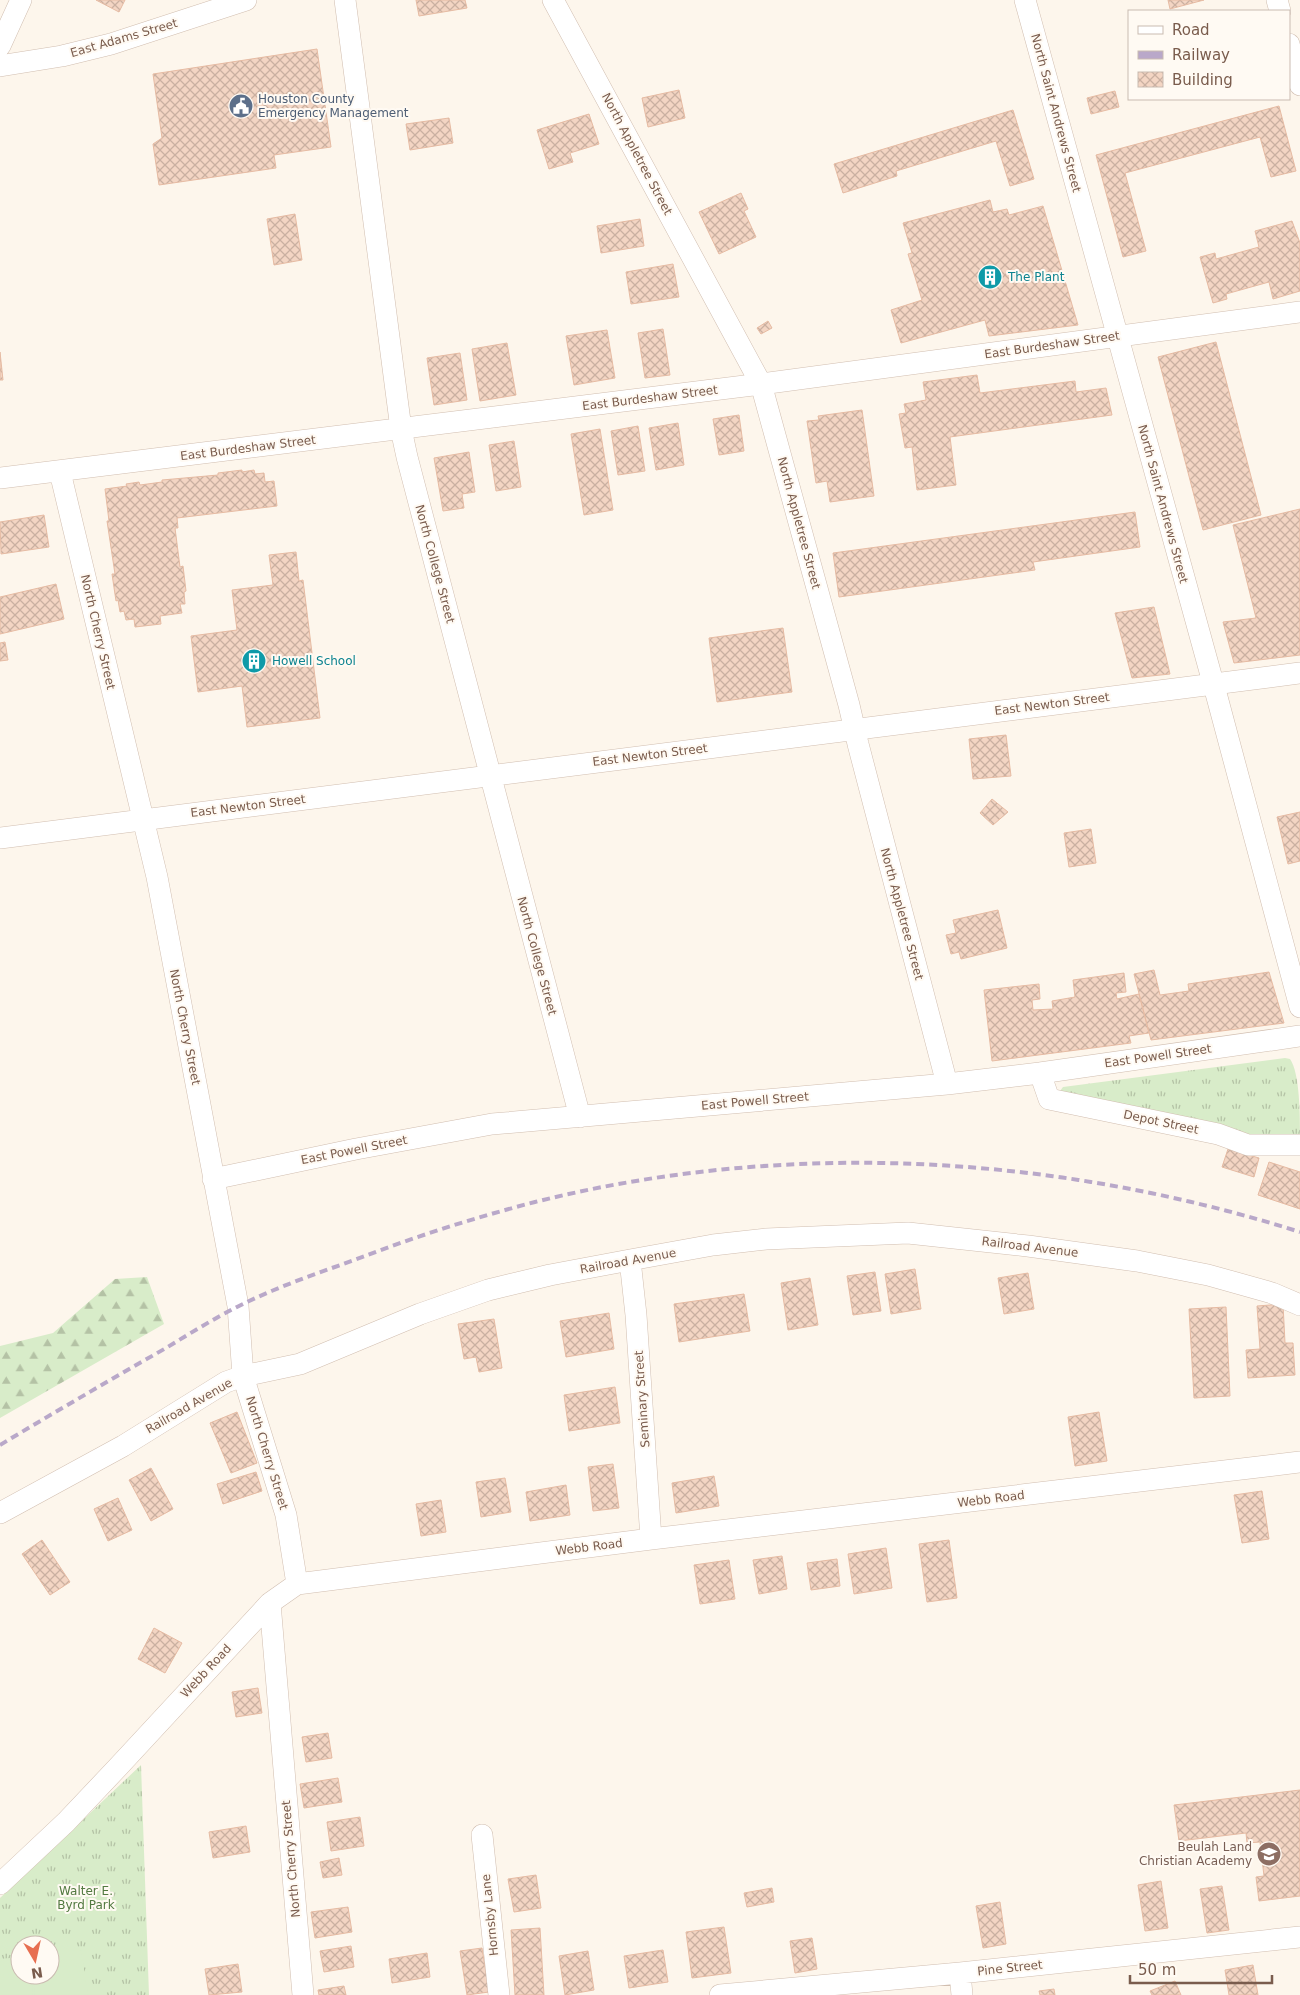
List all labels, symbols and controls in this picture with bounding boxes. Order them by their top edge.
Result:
legend [1128,10,1290,100]
street label: East Adams Street [69,16,180,60]
text: Road [1172,21,1210,39]
street label: North Saint Andrews Street [1028,32,1084,194]
text: Railway [1172,46,1230,64]
text: Building [1172,71,1233,89]
street label: North Appletree Street [599,91,675,218]
place label: Houston County Emergency Management [258,92,409,120]
public building icon: Houston County Emergency Management [228,93,254,119]
building icon: The Plant [977,264,1003,290]
place label: The Plant [1007,270,1065,284]
street label: East Burdeshaw Street [983,329,1121,361]
street label: East Burdeshaw Street [581,383,719,413]
street label: North Saint Andrews Street [1135,423,1191,585]
street label: East Burdeshaw Street [179,433,317,463]
street label: North Appletree Street [775,456,823,591]
street label: North College Street [412,503,458,625]
street label: North Cherry Street [78,573,118,691]
building icon: Howell School [241,648,267,674]
place label: Howell School [272,654,356,668]
street label: East Newton Street [994,690,1111,718]
street label: East Newton Street [592,741,709,769]
street label: East Newton Street [190,792,307,820]
street label: North Appletree Street [878,847,926,982]
street label: North College Street [514,895,560,1017]
street label: North Cherry Street [167,968,203,1086]
street label: East Powell Street [1104,1042,1213,1070]
street label: East Powell Street [701,1089,810,1113]
street label: Depot Street [1122,1107,1200,1137]
street label: East Powell Street [300,1133,409,1167]
street label: Railroad Avenue [981,1234,1079,1260]
street label: Railroad Avenue [579,1246,677,1276]
street label: Seminary Street [632,1350,652,1448]
street label: Railroad Avenue [143,1376,235,1436]
street label: North Cherry Street [243,1395,291,1512]
street label: Webb Road [957,1488,1025,1510]
street label: Webb Road [555,1536,623,1558]
street label: Webb Road [178,1641,234,1701]
street label: North Cherry Street [279,1799,303,1918]
place label: Beulah Land Christian Academy [1139,1840,1252,1868]
school or university icon: Beulah Land Christian Academy [1256,1841,1282,1867]
street label: Hornsby Lane [479,1873,501,1957]
park label: Walter E. Byrd Park [57,1884,115,1912]
north arrow [10,1935,60,1985]
scale bar [1130,1952,1272,1984]
street label: Pine Street [977,1958,1044,1978]
text: 50 m [1138,1961,1176,1979]
text: N [30,1964,44,1982]

